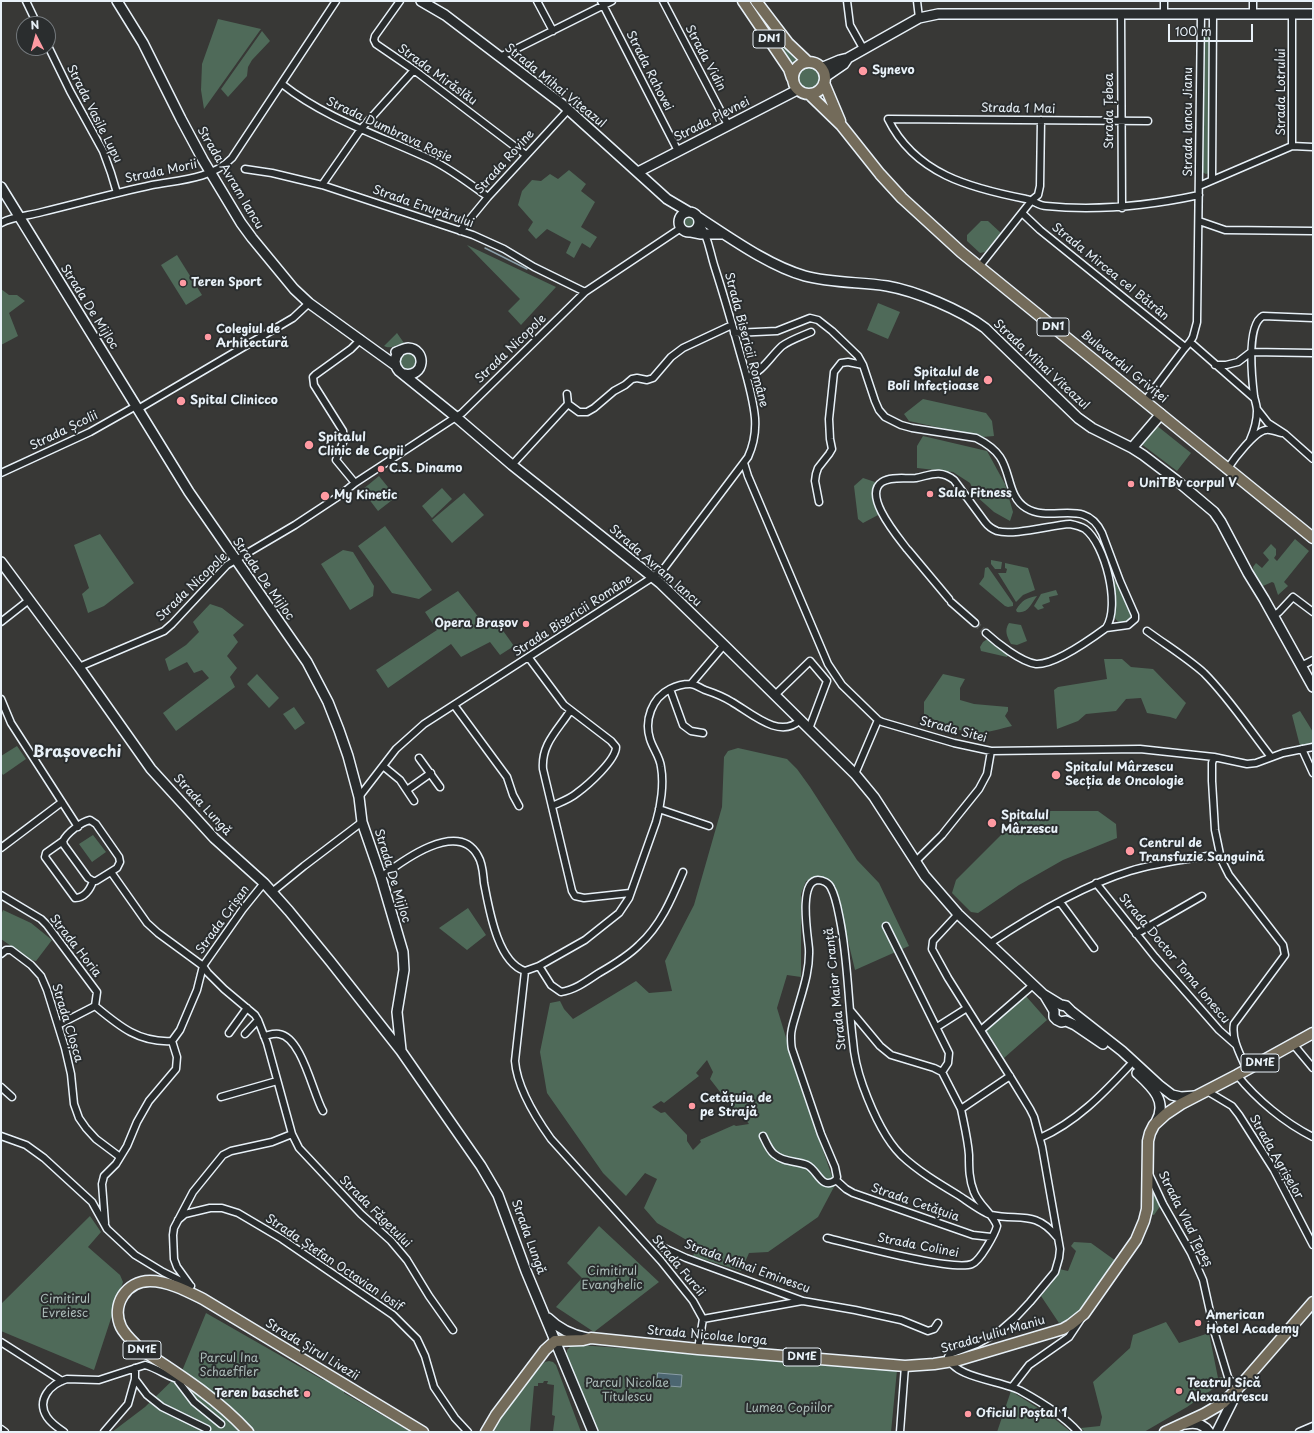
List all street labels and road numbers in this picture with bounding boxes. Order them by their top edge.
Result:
street label: Strada Vidin [682,23,728,93]
street label: Strada Rahovei [623,29,675,113]
road number: DN1 [753,30,785,48]
street label: Strada Mirăslău [395,41,479,109]
street label: Strada Mihai Viteazul [502,41,608,131]
street label: Strada Lotrului [1275,48,1289,136]
street label: Strada Vasile Lupu [63,63,125,165]
street label: Strada Iancu Jianu [1182,67,1196,177]
street label: Strada Țebea [1103,73,1117,149]
street label: Strada Dumbrava Roșie [324,94,454,166]
street label: Strada Plevnei [672,95,752,145]
street label: Strada 1 Mai [981,101,1055,117]
street label: Strada Avram Iancu [194,124,266,232]
street label: Strada Rovine [472,127,538,197]
street label: Strada Morii [124,157,198,187]
street label: Strada Enupărului [370,183,476,231]
street label: Strada Mircea cel Bătrân [1048,220,1172,324]
street label: Strada De Mijloc [57,262,121,352]
street label: Strada Bisericii Române [721,271,771,409]
street label: Strada Nicopole [472,311,550,387]
street label: Strada Mihai Viteazul [990,317,1092,413]
road number: DN1 [1037,318,1069,336]
street label: Bulevardul Griviței [1078,328,1170,406]
street label: Strada Școlii [28,408,100,454]
street label: Strada Avram Iancu [606,522,704,610]
street label: Strada De Mijloc [229,535,297,623]
street label: Strada Nicopole [153,549,231,625]
street label: Strada Bisericii Române [511,572,635,660]
street label: Strada Sitei [918,714,988,746]
street label: Strada Lungă [170,771,234,839]
street label: Strada De Mijloc [371,827,413,925]
street label: Strada Crișan [193,883,253,957]
street label: Strada Doctor Toma Ionescu [1115,891,1233,1027]
street label: Strada Horia [46,912,104,980]
street label: Strada Maior Cranță [822,927,850,1051]
street label: Strada Cloșca [48,982,86,1064]
road number: DN1E [1241,1054,1279,1072]
street label: Strada Agrișelor [1246,1112,1306,1202]
street label: Strada Vlad Țepeș [1155,1169,1215,1269]
street label: Strada Făgetului [336,1173,414,1251]
street label: Strada Cetățuia [869,1181,961,1225]
street label: Strada Lungă [508,1198,548,1276]
street label: Strada Ștefan Octavian Iosif [262,1211,406,1315]
street label: Strada Colinei [876,1231,960,1261]
street label: Strada Furcii [648,1232,708,1300]
street label: Strada Mihai Eminescu [682,1237,812,1297]
street label: Strada Iuliu Maniu [939,1313,1047,1357]
street label: Strada Șirul Livezii [262,1316,362,1384]
street label: Strada Nicolae Iorga [646,1324,768,1348]
road number: DN1E [123,1341,161,1359]
road number: DN1E [783,1348,821,1366]

